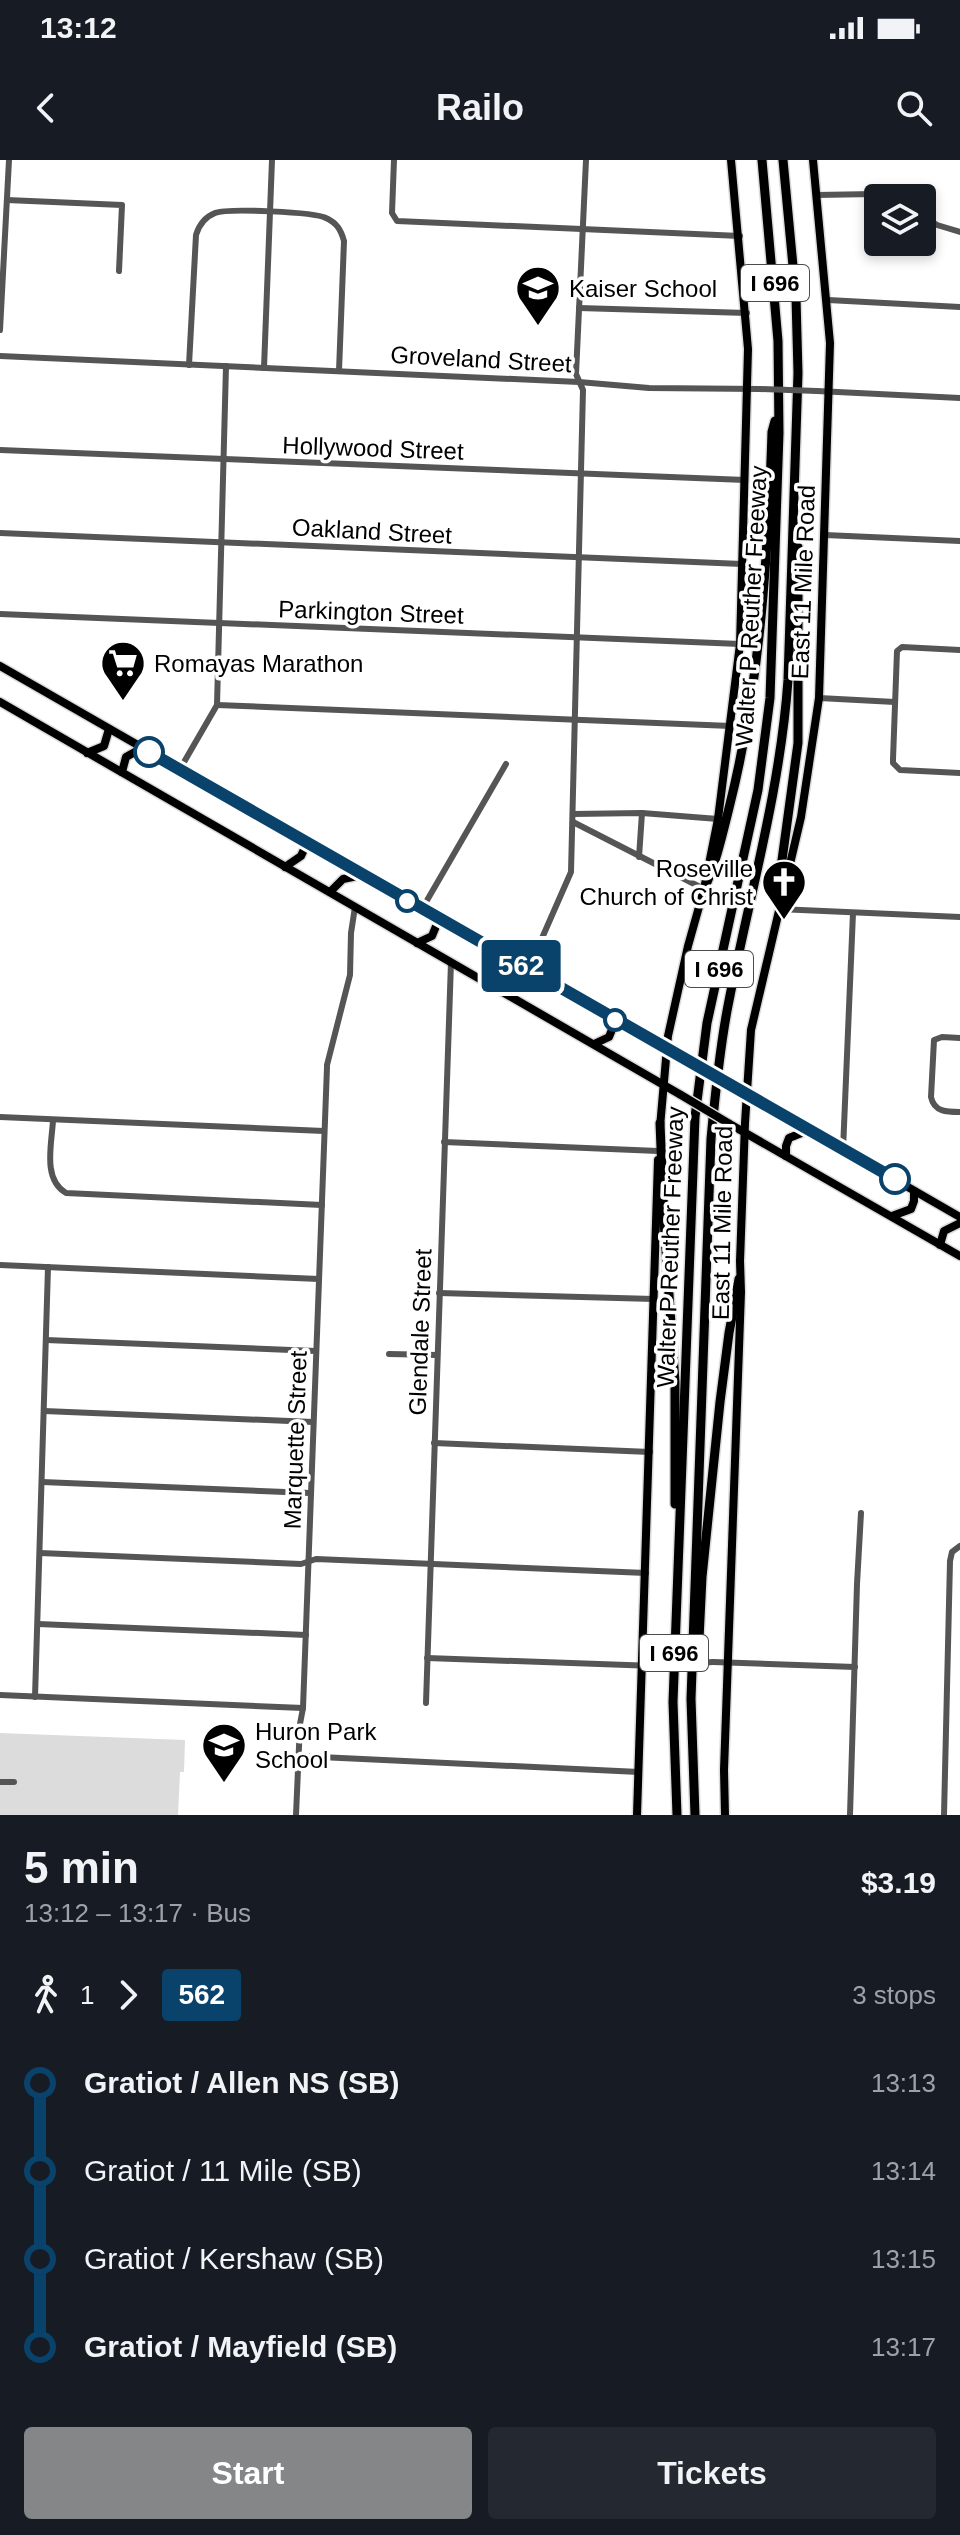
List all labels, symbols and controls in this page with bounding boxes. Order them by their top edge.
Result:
text: 13:12 [40,11,117,44]
icon: back [24,86,68,130]
icon: search [892,86,936,130]
text: Railo [436,87,524,128]
map controls [864,184,936,256]
button: layers [864,184,936,256]
school or university icon: Kaiser School [514,264,562,327]
road number: I 696 [741,265,809,301]
place label: Kaiser School [569,275,717,302]
street label: Groveland Street [390,341,573,377]
street label: Hollywood Street [282,431,464,465]
street label: Walter P Reuther Freeway [730,465,772,747]
street label: East 11 Mile Road [786,484,820,680]
street label: Oakland Street [291,513,453,549]
street label: Parkington Street [278,595,464,629]
supermarket icon: Romayas Marathon [99,639,147,702]
place label: Romayas Marathon [154,650,363,677]
unlabelled marker [134,737,164,767]
place label: Roseville Church of Christ [580,855,753,910]
church icon: Roseville Church of Christ [760,858,808,921]
unlabelled marker [396,890,418,912]
line badge: 562 [475,940,567,992]
text: 562 [498,950,544,981]
road number: I 696 [685,951,753,987]
unlabelled marker [604,1009,626,1031]
street label: Walter P Reuther Freeway [652,1106,688,1388]
street label: East 11 Mile Road [707,1126,737,1320]
unlabelled marker [880,1164,910,1194]
street label: Glendale Street [404,1248,436,1416]
street label: Marquette Street [278,1350,312,1530]
road number: I 696 [640,1635,708,1671]
place label: Huron Park School [255,1718,377,1773]
school or university icon: Huron Park School [200,1721,248,1784]
text: 5 min [24,1843,139,1892]
text: $3.19 [861,1866,936,1899]
text: 13:12 – 13:17 · Bus [24,1898,251,1928]
icon: walk [24,1973,68,2017]
icon: forward [106,1973,150,2017]
text: 562 [178,1979,225,2010]
text: 1 [80,1980,94,2010]
text: 3 stops [852,1980,936,2010]
text: Gratiot / Allen NS (SB) [84,2066,400,2099]
text: 13:13 [871,2068,936,2098]
text: Gratiot / 11 Mile (SB) [84,2154,362,2187]
text: 13:14 [871,2156,936,2186]
text: Gratiot / Kershaw (SB) [84,2242,384,2275]
text: 13:15 [871,2244,936,2274]
text: Gratiot / Mayfield (SB) [84,2330,397,2363]
text: 13:17 [871,2332,936,2362]
button: Start [24,2427,472,2519]
button: Tickets [488,2427,936,2519]

